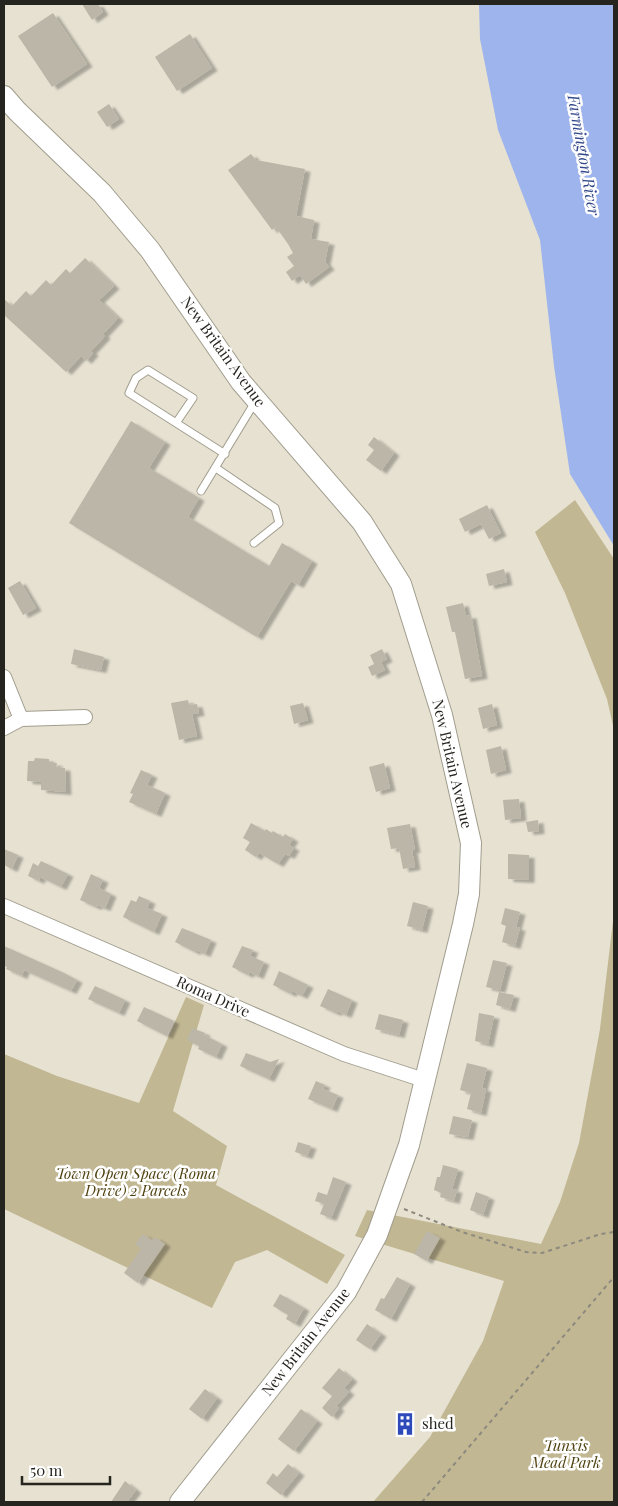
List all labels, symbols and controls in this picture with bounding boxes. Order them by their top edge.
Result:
water label: Farmington River [563,92,606,218]
street label: New Britain Avenue [177,292,271,411]
street label: New Britain Avenue [428,697,478,830]
street label: Roma Drive [173,971,254,1021]
park label: Town Open Space (Roma Drive) 2 Parcels [56,1163,216,1200]
street label: New Britain Avenue [257,1283,354,1400]
building icon: shed [392,1411,418,1437]
place label: shed [422,1413,454,1433]
park label: Tunxis Mead Park [530,1435,601,1472]
scale bar [22,1454,110,1486]
text: 50 m [30,1460,63,1480]

